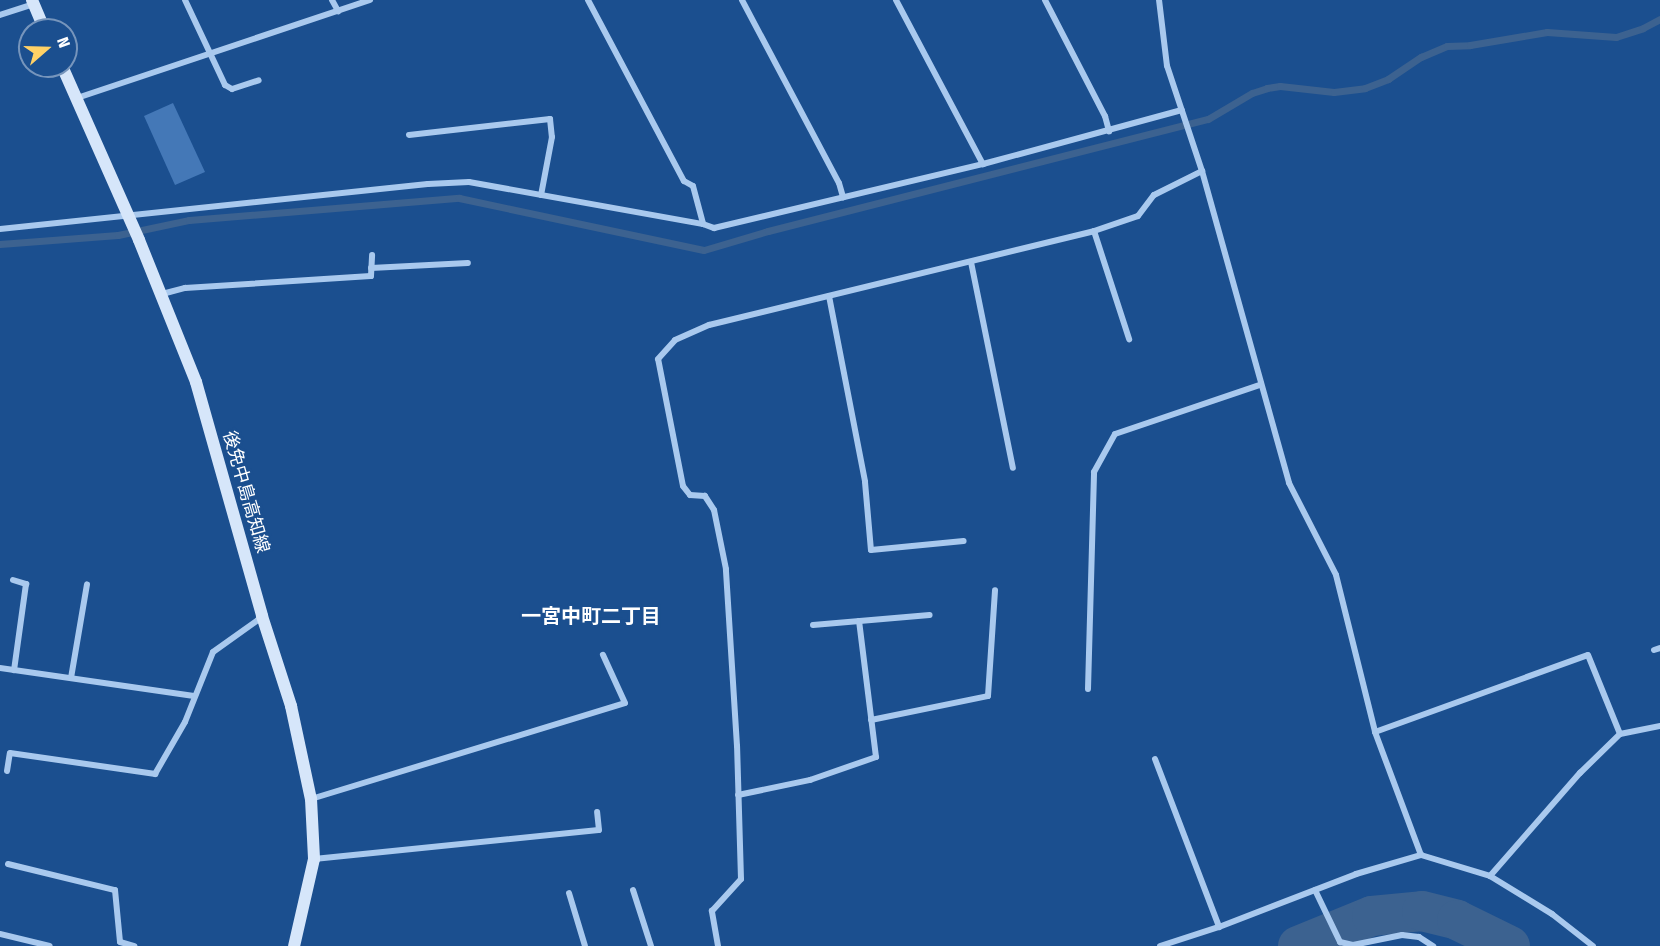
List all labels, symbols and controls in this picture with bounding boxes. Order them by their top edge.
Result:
north arrow [18,18,78,78]
text: N [53,35,74,50]
street label: 後免中島高知線 [218,428,274,556]
district label: 一宮中町二丁目 [521,604,661,628]

